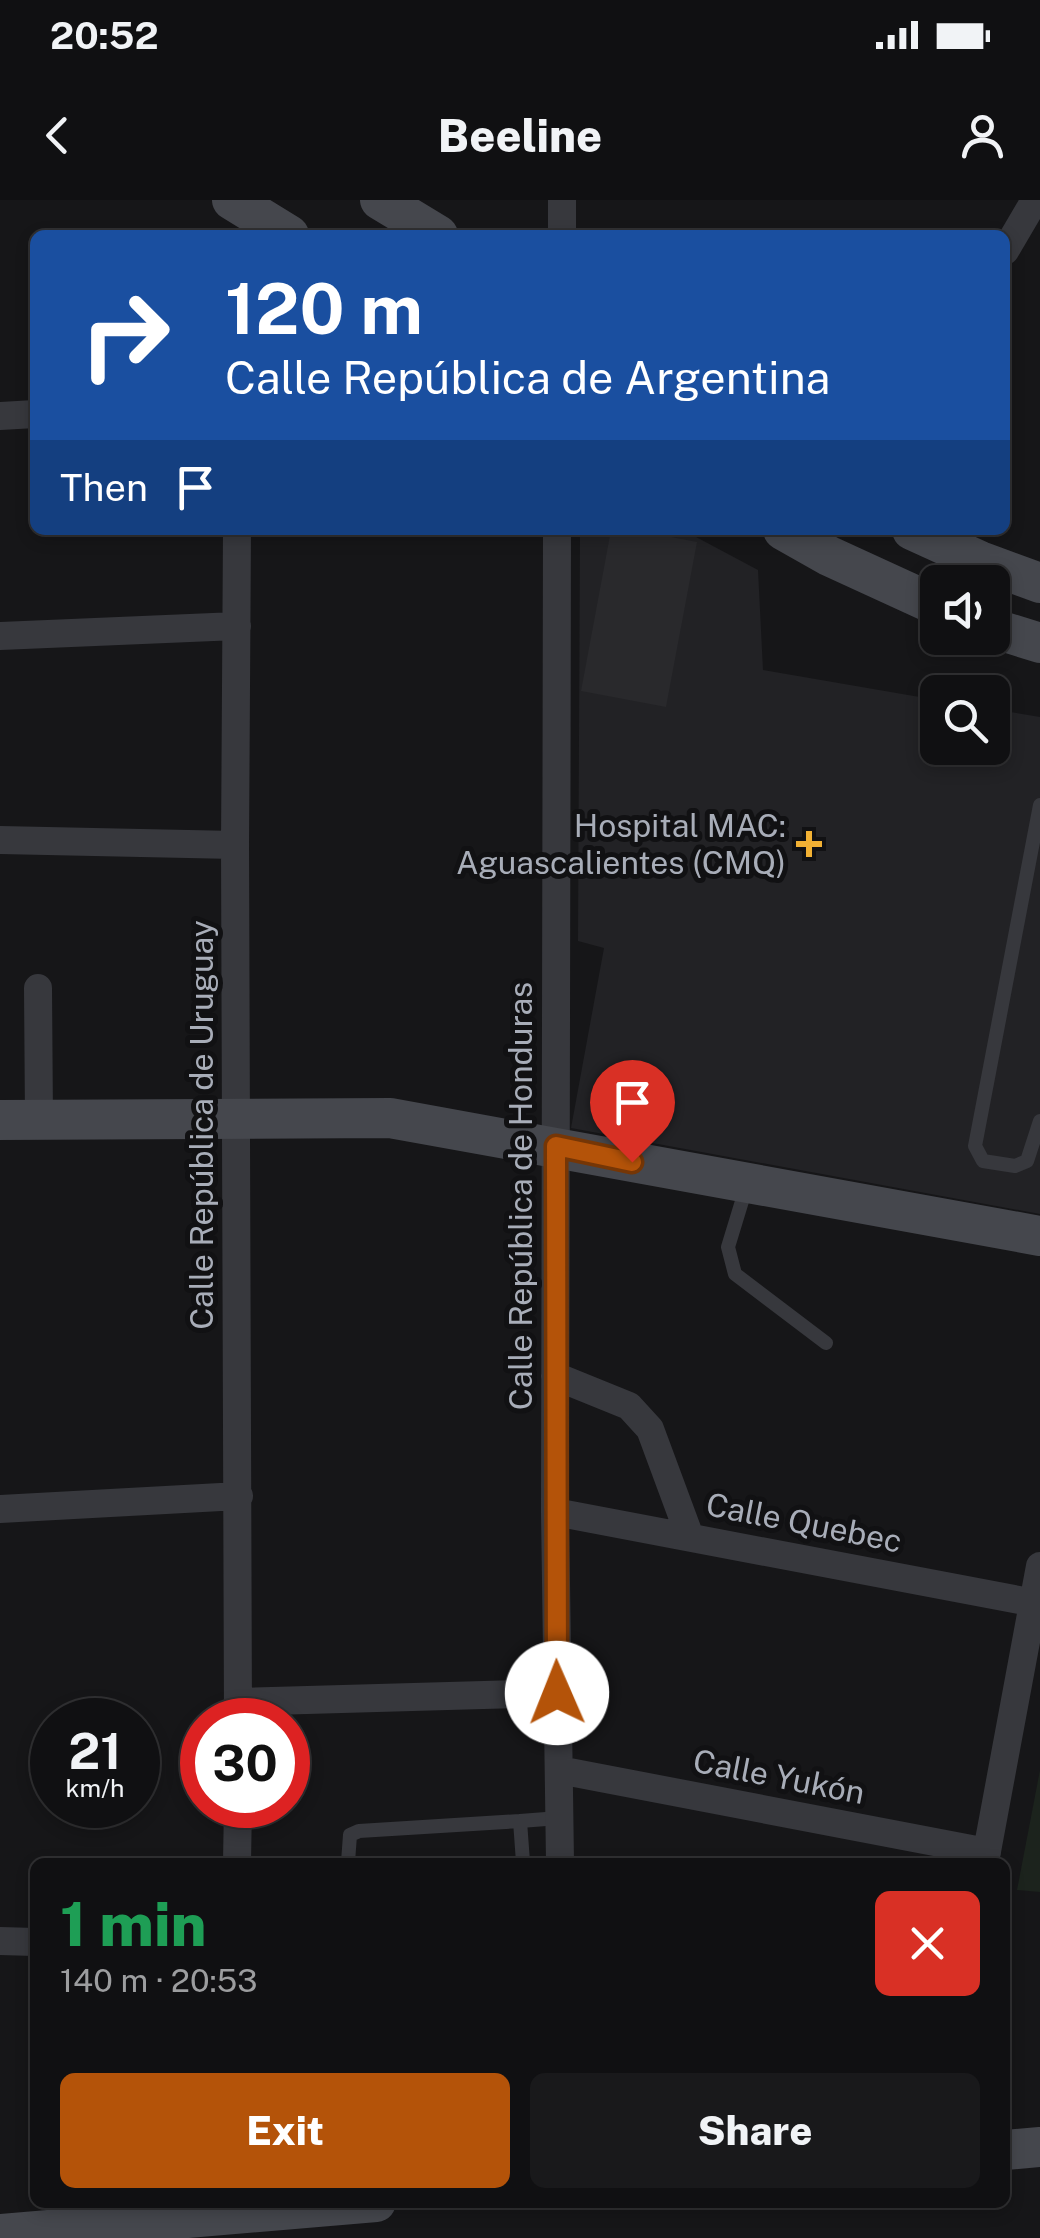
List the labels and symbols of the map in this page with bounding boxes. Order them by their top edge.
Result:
place label: Hospital MAC: Aguascalientes (CMQ) [456,807,786,881]
marker: Hospital MAC: Aguascalientes (CMQ) [796,831,822,857]
street label: Calle República de Uruguay [183,920,220,1330]
street label: Calle República de Honduras [502,982,539,1410]
pin [590,1060,675,1163]
street label: Calle Quebec [703,1485,905,1560]
position arrow [505,1641,609,1745]
speed limit sign: 30 [180,1698,310,1828]
street label: Calle Yukón [690,1742,868,1811]

